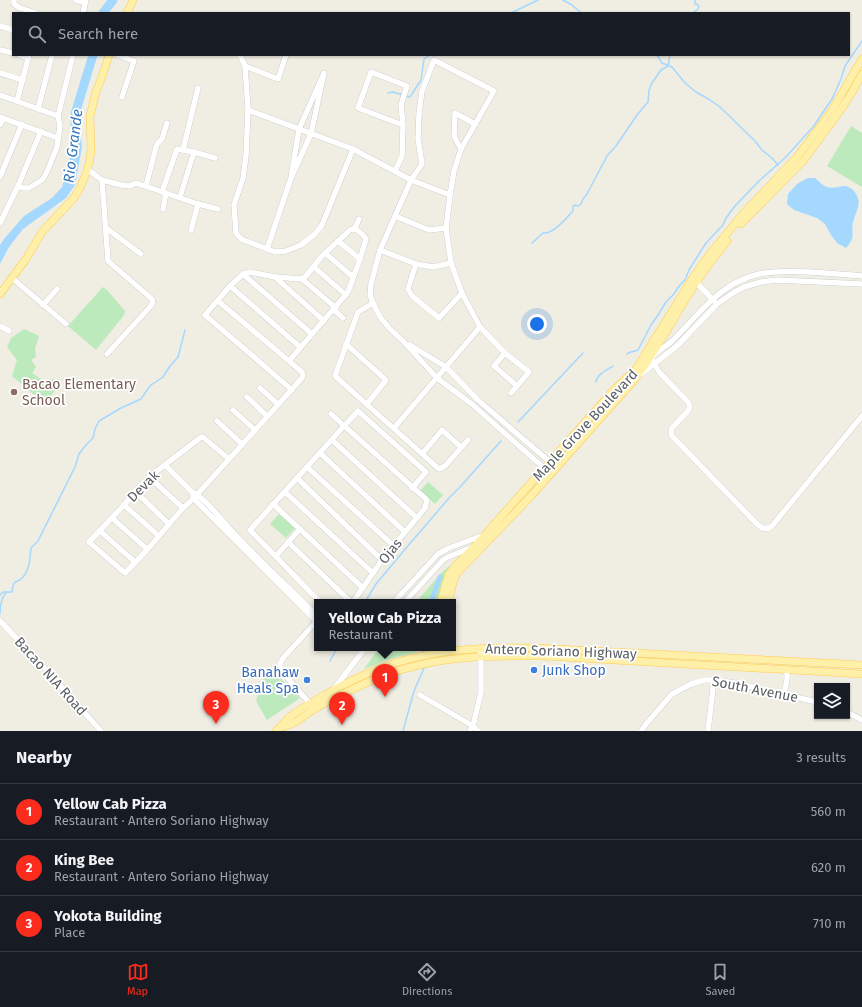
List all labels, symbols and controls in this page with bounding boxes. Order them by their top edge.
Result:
search box [12,12,850,56]
icon: search [26,23,48,45]
text: Search here [58,25,138,43]
water label: Rio Grande [60,108,86,184]
your location [527,314,547,334]
street label: Maple Grove Boulevard [529,366,642,485]
place label: Bacao Elementary School [22,376,136,409]
marker: Bacao Elementary School [9,387,19,397]
street label: Devak [124,466,163,506]
street label: Ojas [375,535,406,567]
popup [314,599,456,651]
text: Yellow Cab Pizza [329,609,441,627]
text: Restaurant [329,627,393,642]
street label: Bacao NIA Road [11,634,90,719]
street label: Antero Soriano Highway [485,640,637,663]
place label: Junk Shop [542,662,606,679]
place label: Banahaw Heals Spa [237,664,299,697]
pin: 1 [372,664,398,697]
marker: Junk Shop [529,665,539,675]
street label: South Avenue [710,673,799,706]
marker: Banahaw Heals Spa [302,675,312,685]
map controls [814,683,850,719]
button: layers [814,683,850,719]
pin: 3 [203,691,229,724]
pin: 2 [329,692,355,725]
text: Nearby [16,747,71,768]
text: 3 results [796,750,846,765]
text: Yellow Cab Pizza [54,795,167,813]
text: 1 [26,804,32,819]
text: 560 m [811,804,846,819]
text: Restaurant · Antero Soriano Highway [54,813,269,828]
text: King Bee [54,851,114,869]
text: 2 [26,860,32,875]
text: 620 m [811,860,846,875]
text: Restaurant · Antero Soriano Highway [54,869,269,884]
text: Yokota Building [54,907,162,925]
text: 3 [26,916,32,931]
text: 710 m [813,916,846,931]
text: Place [54,925,85,940]
tab: Map [127,961,149,998]
tab: Directions [402,961,452,998]
tab: Saved [706,961,735,998]

